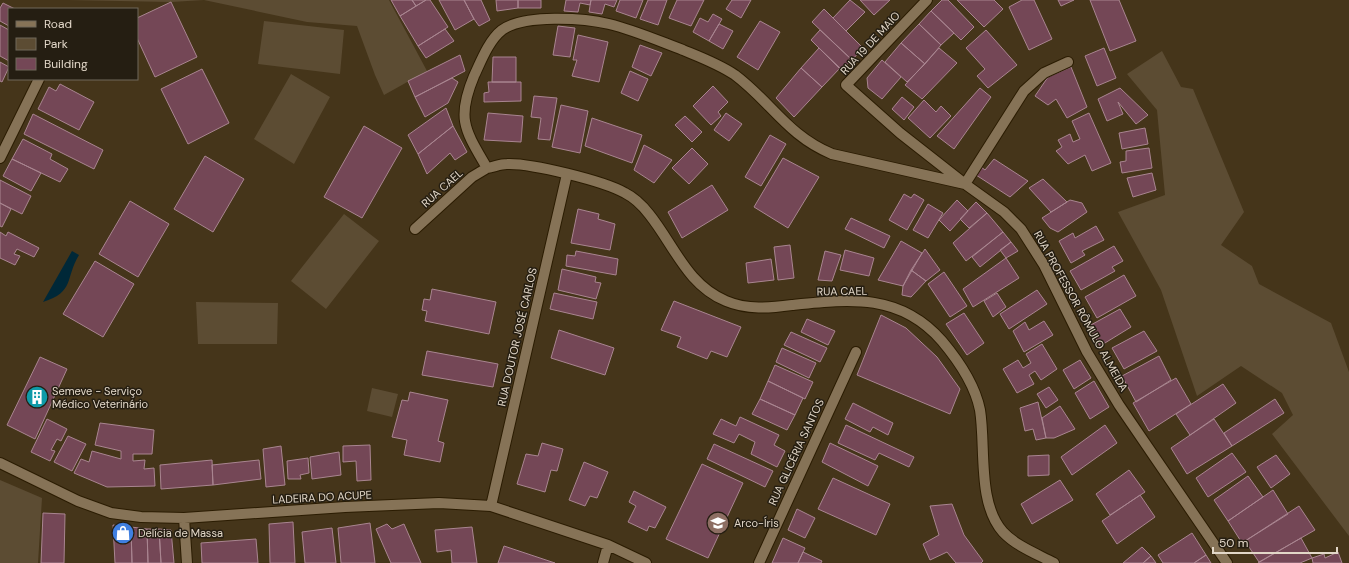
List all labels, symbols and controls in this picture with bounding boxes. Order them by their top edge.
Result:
legend [8,8,138,80]
street label: RUA 19 DE MAIO [837,9,903,77]
text: Road [44,16,72,32]
text: Park [44,36,68,52]
text: Building [44,56,88,72]
street label: RUA CAEL [418,166,466,210]
street label: RUA PROFESSOR RÔMULO ALMEIDA [1031,228,1131,394]
street label: RUA DOUTOR JOSÉ CARLOS [494,266,540,408]
street label: RUA CAEL [817,284,868,298]
building icon: Semeve - Serviço Médico Veterinário [24,384,50,410]
place label: Semeve - Serviço Médico Veterinário [52,384,148,411]
street label: RUA GLICÉRIA SANTOS [765,397,827,507]
street label: LADEIRA DO ACUPE [272,487,372,507]
school or university icon: Arco-Íris [705,510,731,536]
place label: Arco-Íris [734,516,779,530]
shop icon: Delícia de Massa [110,520,136,546]
place label: Delícia de Massa [138,526,223,540]
scale bar [1213,529,1337,555]
text: 50 m [1219,535,1248,551]

